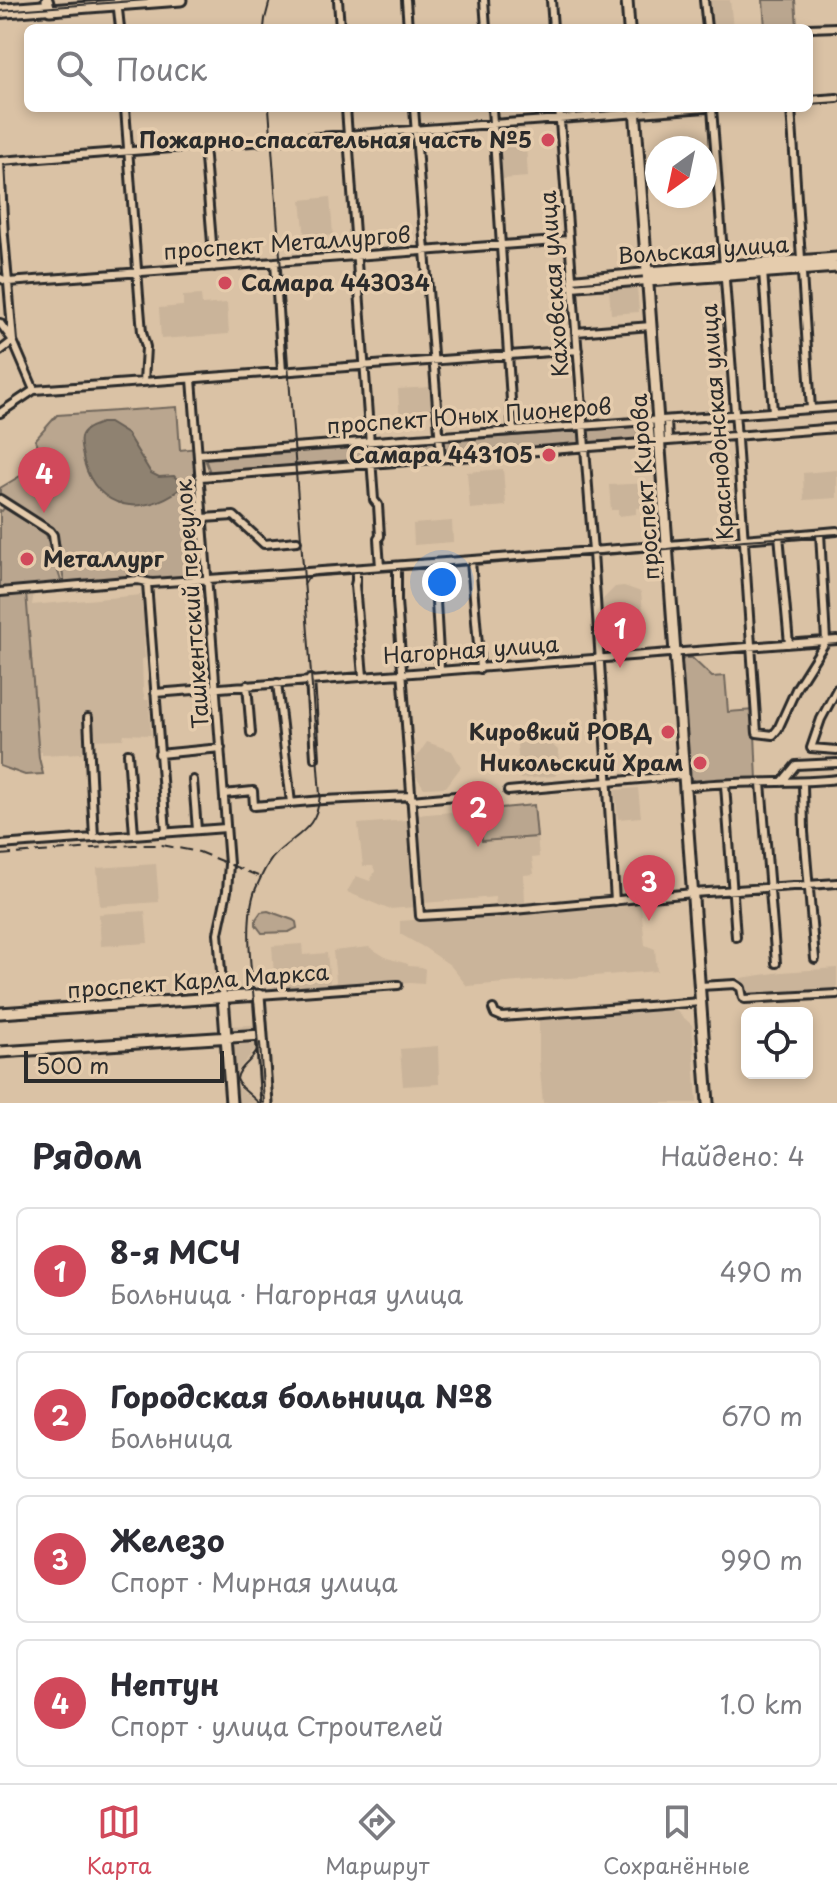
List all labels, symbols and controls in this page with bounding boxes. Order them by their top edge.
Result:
search box [24,24,813,112]
icon: search [52,46,96,90]
text: Поиск [116,46,207,91]
place label: Пожарно-спасательная часть №5 [139,122,532,155]
marker: Пожарно-спасательная часть №5 [539,131,557,149]
north arrow [645,136,717,208]
street label: Каховская улица [530,190,575,378]
street label: проспект Металлургов [162,216,412,267]
street label: Вольская улица [616,226,790,271]
place label: Самара 443034 [241,265,430,298]
marker: Самара 443034 [216,274,234,292]
street label: Краснодонская улица [691,303,740,541]
street label: проспект Юных Пионеров [325,388,612,441]
street label: проспект Кирова [621,393,666,581]
place label: Самара 443105 [349,437,533,470]
marker: Самара 443105 [540,446,558,464]
pin: 4 [18,447,70,513]
street label: Ташкентский переулок [165,478,216,730]
place label: Металлург [43,541,165,574]
marker: Металлург [18,550,36,568]
your location [422,562,462,602]
pin: 1 [594,602,646,668]
street label: Нагорная улица [382,626,560,671]
place label: Кировкий РОВД [469,714,652,747]
marker: Кировкий РОВД [659,723,677,741]
place label: Никольский Храм [480,745,684,778]
marker: Никольский Храм [691,754,709,772]
pin: 2 [452,781,504,847]
pin: 3 [623,855,675,921]
street label: проспект Карла Маркса [66,954,330,1005]
map controls [741,1007,813,1079]
button: locate [741,1007,813,1079]
scale bar [24,1047,224,1083]
text: 500 m [36,1048,109,1081]
text: Рядом [32,1129,143,1181]
text: Найдено: 4 [660,1136,805,1175]
text: 8-я МСЧ [110,1229,241,1274]
text: 1 [54,1252,66,1291]
text: 490 m [720,1252,803,1291]
text: Больница · Нагорная улица [110,1274,463,1313]
text: Городская больница №8 [110,1373,493,1418]
text: 2 [51,1396,69,1435]
text: 670 m [721,1396,803,1435]
text: Больница [110,1418,232,1457]
text: Железо [110,1517,225,1562]
text: 3 [51,1540,69,1579]
text: 990 m [720,1540,803,1579]
text: Спорт · Мирная улица [110,1562,398,1601]
text: Нептун [110,1661,219,1706]
text: 4 [51,1684,69,1723]
text: 1.0 km [720,1684,803,1723]
text: Спорт · улица Строителей [110,1706,444,1745]
tab: Карта [87,1800,151,1881]
tab: Маршрут [325,1800,429,1881]
tab: Сохранённые [603,1800,750,1881]

